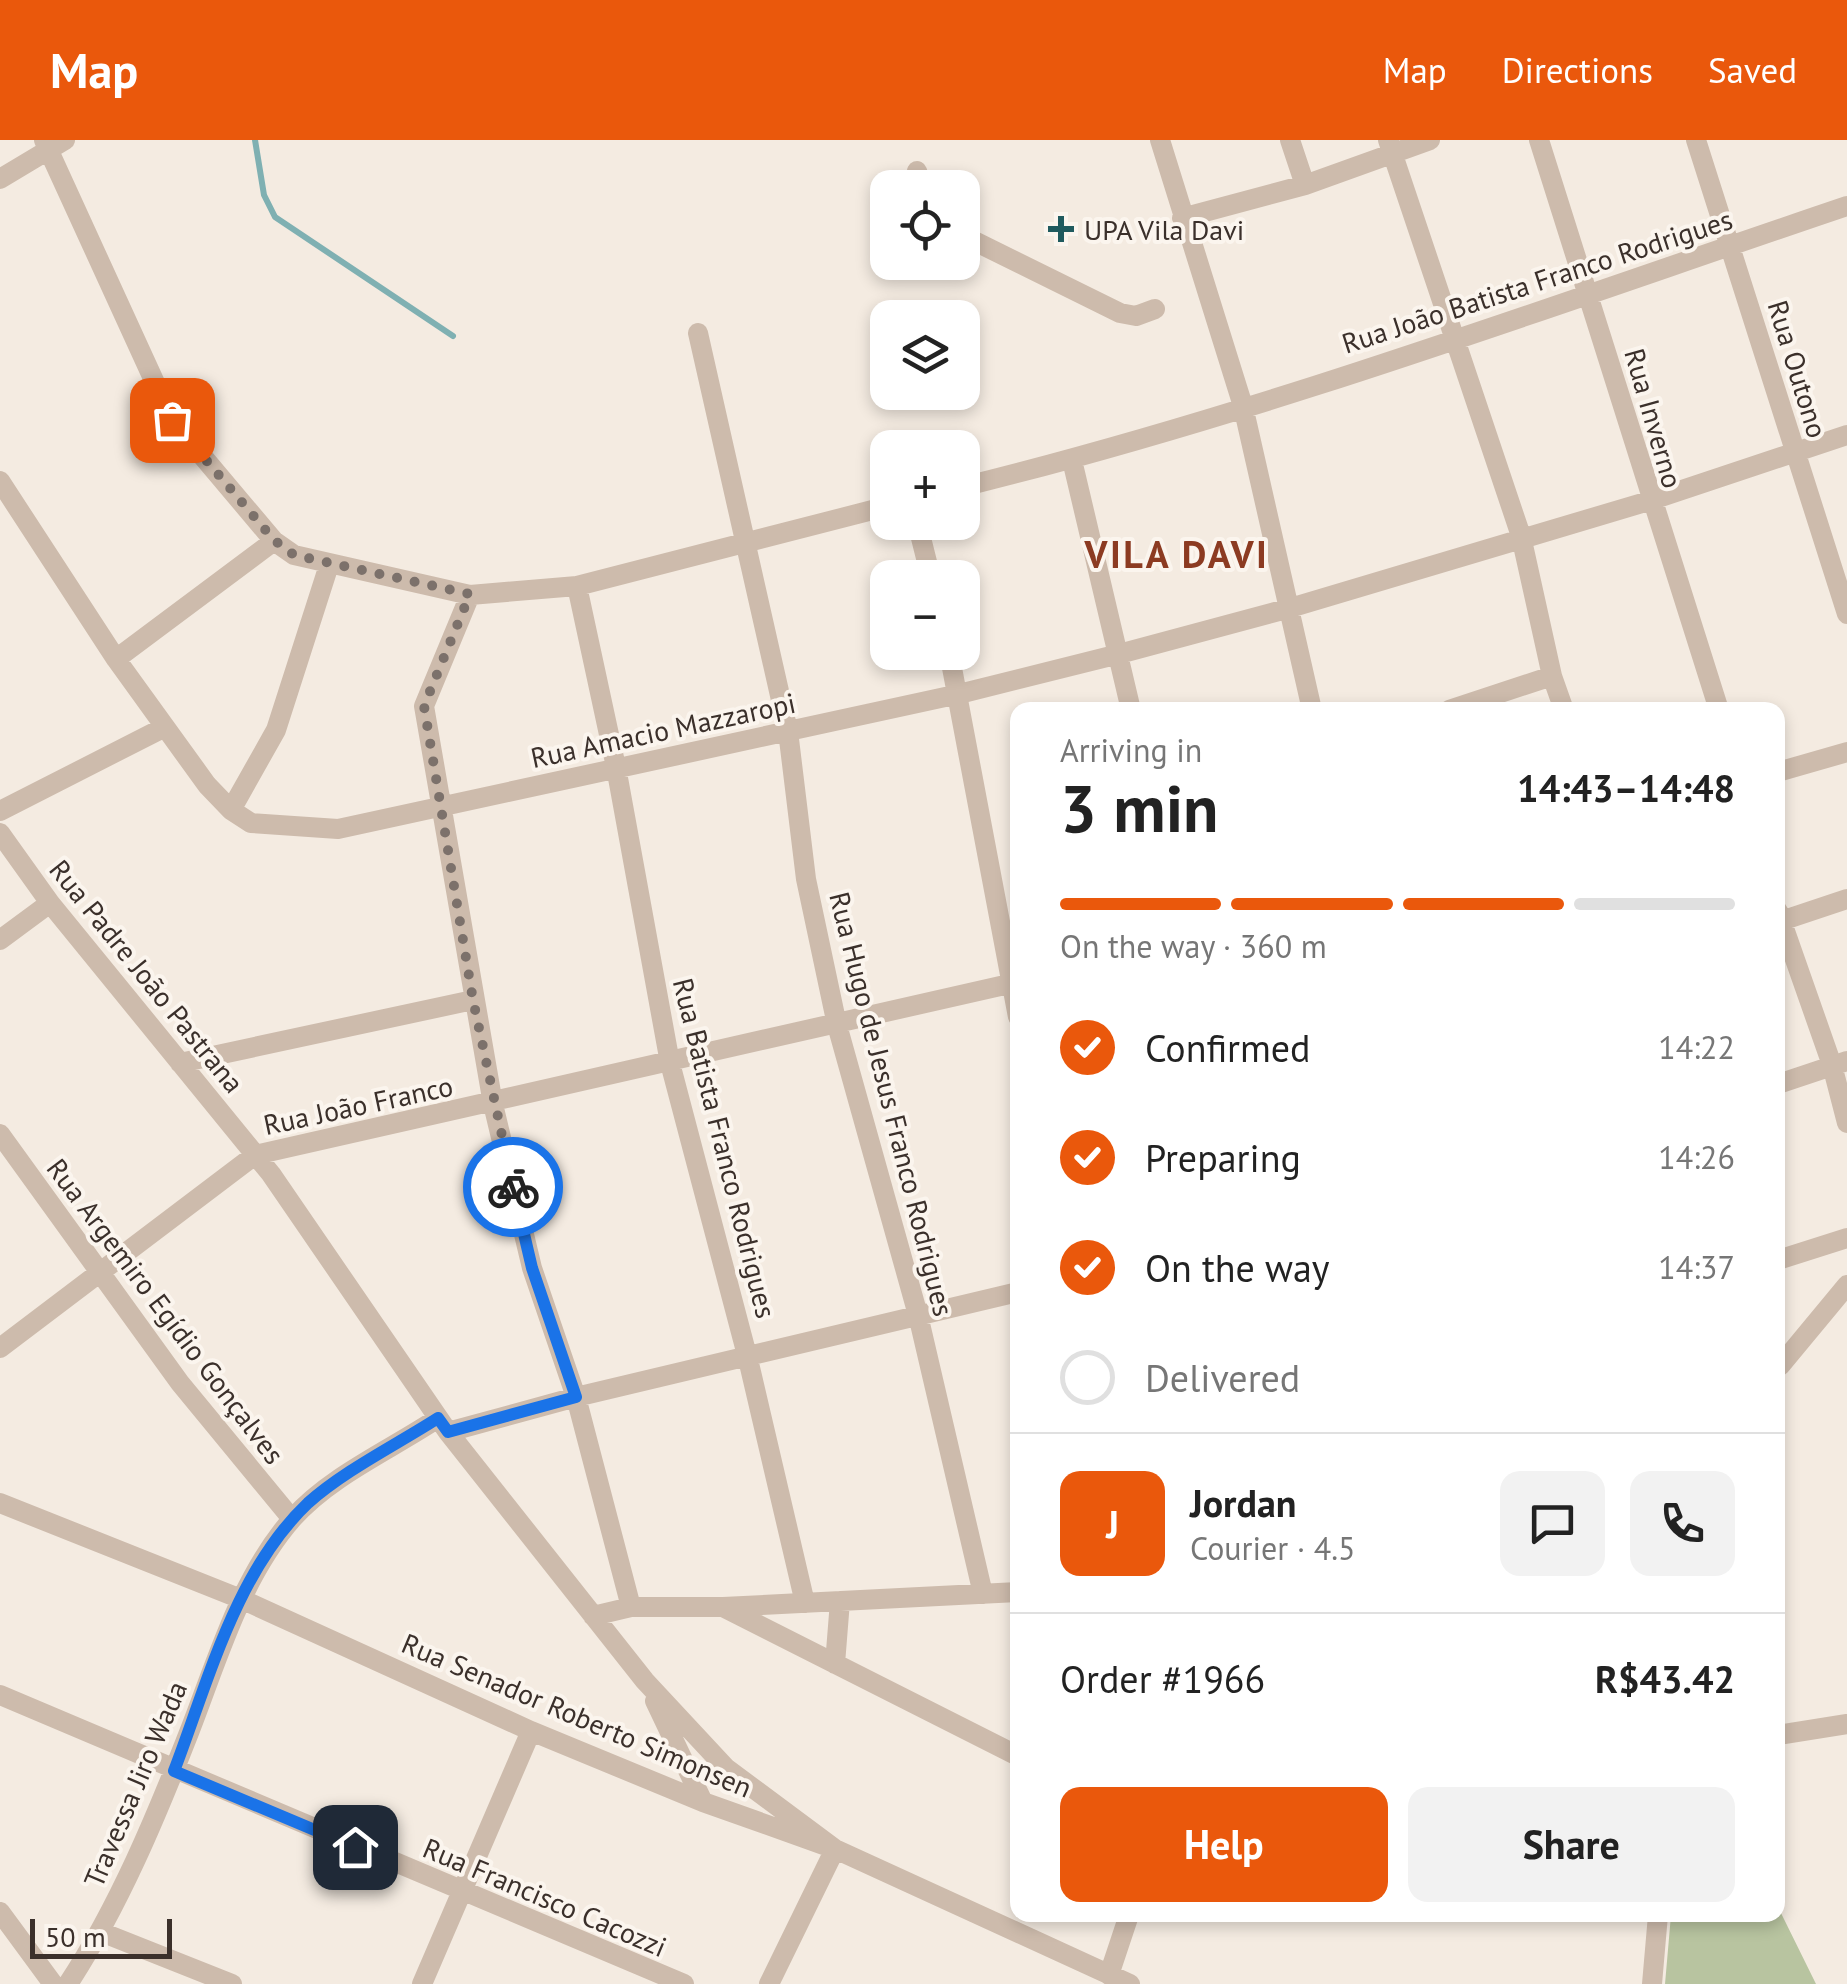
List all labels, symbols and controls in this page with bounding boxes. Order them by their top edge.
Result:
text: Map [50,39,138,101]
text: Map [1383,47,1447,93]
text: Directions [1502,47,1653,93]
text: Saved [1708,47,1797,93]
map controls [870,170,980,670]
button: locate [870,170,980,280]
street label: Rua João Batista Franco Rodrigues [1337,200,1737,362]
place label: UPA Vila Davi [1084,211,1244,248]
marker: UPA Vila Davi [1048,216,1074,242]
street label: Rua Outono [1760,296,1836,442]
button: layers [870,300,980,410]
street label: Rua Inverno [1616,344,1692,492]
pin [130,378,215,463]
icon: bag [145,393,200,448]
button: + [870,430,980,540]
district label: VILA DAVI [1084,529,1269,578]
button: − [870,560,980,670]
street label: Rua Amacio Mazzaropi [527,684,799,776]
text: Arriving in [1060,729,1202,771]
text: 14:43–14:48 [1517,763,1735,812]
text: 3 min [1060,766,1219,850]
street label: Rua Padre João Pastrana [41,852,253,1100]
street label: Rua Hugo de Jesus Franco Rodrigues [821,888,963,1320]
text: On the way · 360 m [1060,925,1327,967]
street label: Rua Batista Franco Rodrigues [665,974,785,1322]
icon: check [1060,1020,1115,1075]
text: Confirmed [1145,1023,1311,1072]
text: 14:22 [1658,1026,1735,1068]
street label: Rua João Franco [260,1067,456,1143]
icon: check [1060,1130,1115,1185]
text: Preparing [1145,1133,1301,1182]
text: 14:26 [1658,1136,1735,1178]
courier [463,1137,563,1237]
street label: Rua Argemiro Egídio Gonçalves [39,1151,293,1471]
icon: bike [486,1160,541,1215]
icon: check [1060,1240,1115,1295]
text: On the way [1145,1243,1330,1292]
text: 14:37 [1658,1246,1735,1288]
text: Delivered [1145,1353,1300,1402]
button: chat [1500,1471,1605,1576]
button: phone [1630,1471,1735,1576]
text: Jordan [1190,1478,1296,1527]
text: J [1106,1499,1119,1548]
text: Courier · 4.5 [1190,1527,1356,1569]
street label: Rua Senador Roberto Simonsen [396,1624,758,1806]
text: Order #1966 [1060,1654,1265,1703]
text: R$43.42 [1595,1654,1735,1703]
street label: Travessa Jiro Wada [75,1675,195,1893]
button: Help [1060,1787,1388,1902]
button: Share [1408,1787,1735,1902]
pin [313,1805,398,1890]
icon: home [328,1820,383,1875]
street label: Rua Francisco Cacozzi [418,1829,672,1965]
scale bar [30,1914,172,1958]
text: 50 m [45,1918,106,1955]

